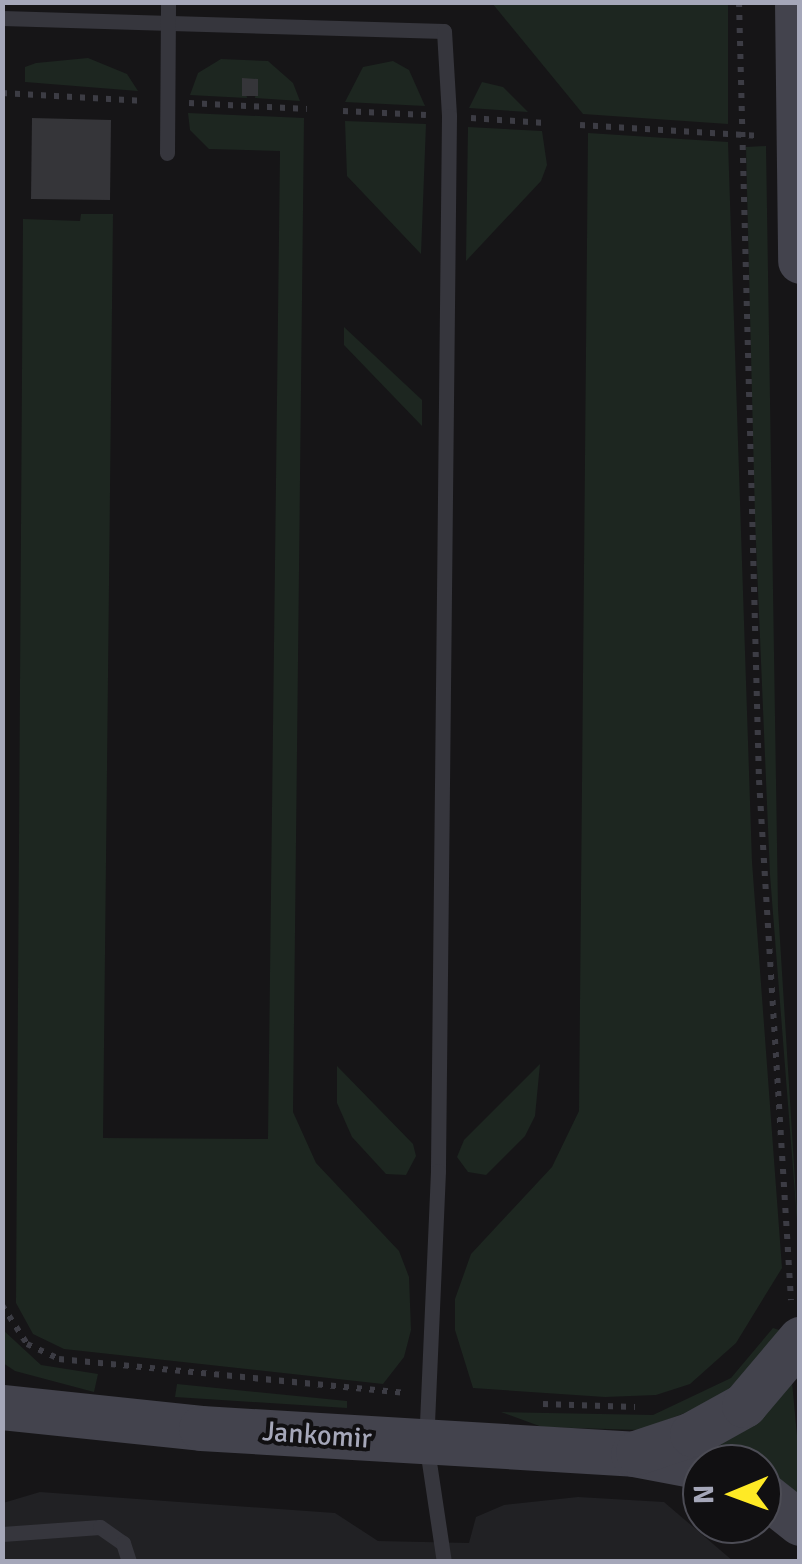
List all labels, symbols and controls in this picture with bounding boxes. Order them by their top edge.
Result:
street label: Jankomir [261,1414,373,1456]
north arrow [682,1444,782,1544]
text: N [687,1484,721,1505]

